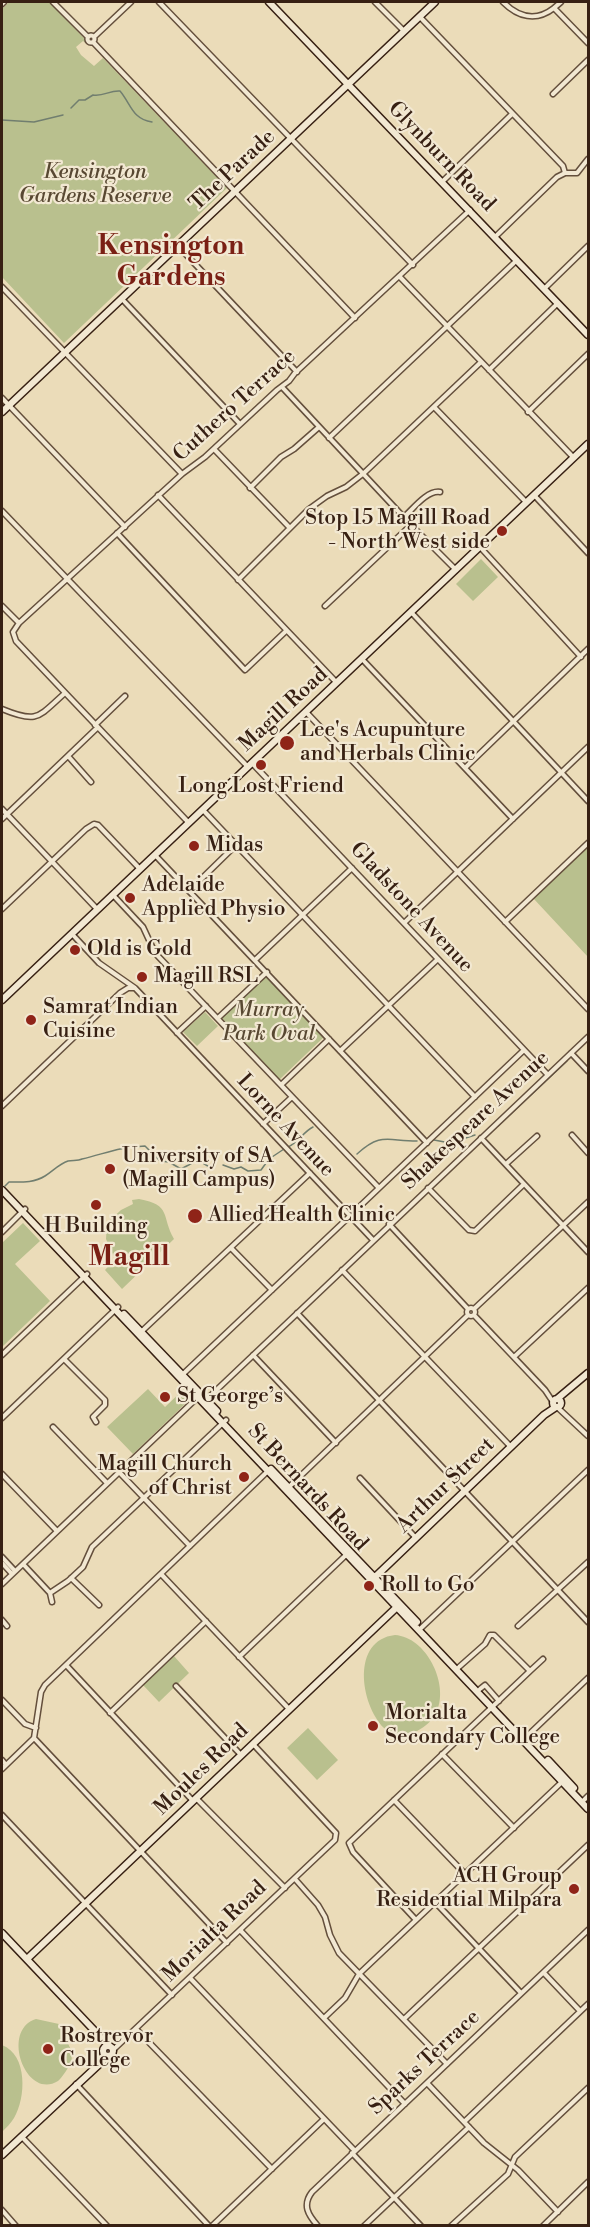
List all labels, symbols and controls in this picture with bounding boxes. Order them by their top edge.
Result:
street label: Glynburn Road [382,97,500,217]
street label: The Parade [185,125,281,217]
park label: Kensington Gardens Reserve [19,160,171,210]
district label: Kensington Gardens [98,232,244,295]
street label: Cuthero Terrace [169,344,301,468]
place label: Stop 15 Magill Road - North West side [305,506,490,556]
marker: Stop 15 Magill Road - North West side [495,524,509,538]
street label: Magill Road [234,662,334,758]
place label: Lee's Acupunture and Herbals Clinic [300,718,476,768]
marker: Lee's Acupunture and Herbals Clinic [278,734,296,752]
marker: Long Lost Friend [254,758,268,772]
place label: Long Lost Friend [178,774,344,800]
place label: Midas [206,833,263,859]
street label: Gladstone Avenue [344,838,478,978]
marker: Midas [187,839,201,853]
place label: Adelaide Applied Physio [142,873,286,923]
marker: Adelaide Applied Physio [123,891,137,905]
place label: Old is Gold [87,937,192,963]
marker: Old is Gold [68,943,82,957]
place label: Magill RSL [154,964,258,990]
marker: Magill RSL [135,970,149,984]
place label: Samrat Indian Cuisine [43,995,178,1045]
park label: Murray Park Oval [223,998,315,1048]
marker: Samrat Indian Cuisine [24,1013,38,1027]
street label: Shakespeare Avenue [397,1046,555,1196]
street label: Lorne Avenue [231,1069,339,1183]
place label: University of SA (Magill Campus) [122,1144,275,1194]
marker: University of SA (Magill Campus) [103,1162,117,1176]
marker: H Building [89,1198,103,1212]
place label: Allied Health Clinic [208,1203,395,1229]
marker: Allied Health Clinic [186,1207,204,1225]
place label: H Building [44,1214,148,1240]
district label: Magill [88,1243,170,1275]
place label: St George’s [177,1384,283,1410]
marker: St George’s [158,1390,172,1404]
street label: St Bernards Road [242,1419,372,1557]
street label: Arthur Street [392,1433,500,1539]
place label: Magill Church of Christ [98,1452,232,1502]
marker: Magill Church of Christ [237,1470,251,1484]
place label: Roll to Go [381,1573,474,1599]
marker: Roll to Go [362,1579,376,1593]
place label: Morialta Secondary College [385,1701,560,1751]
street label: Moules Road [150,1719,254,1821]
marker: Morialta Secondary College [366,1719,380,1733]
place label: ACH Group Residential Milpara [376,1864,562,1914]
street label: Morialta Road [158,1876,272,1988]
marker: ACH Group Residential Milpara [567,1882,581,1896]
street label: Sparks Terrace [364,2005,486,2121]
place label: Rostrevor College [60,2024,153,2074]
marker: Rostrevor College [41,2042,55,2056]

